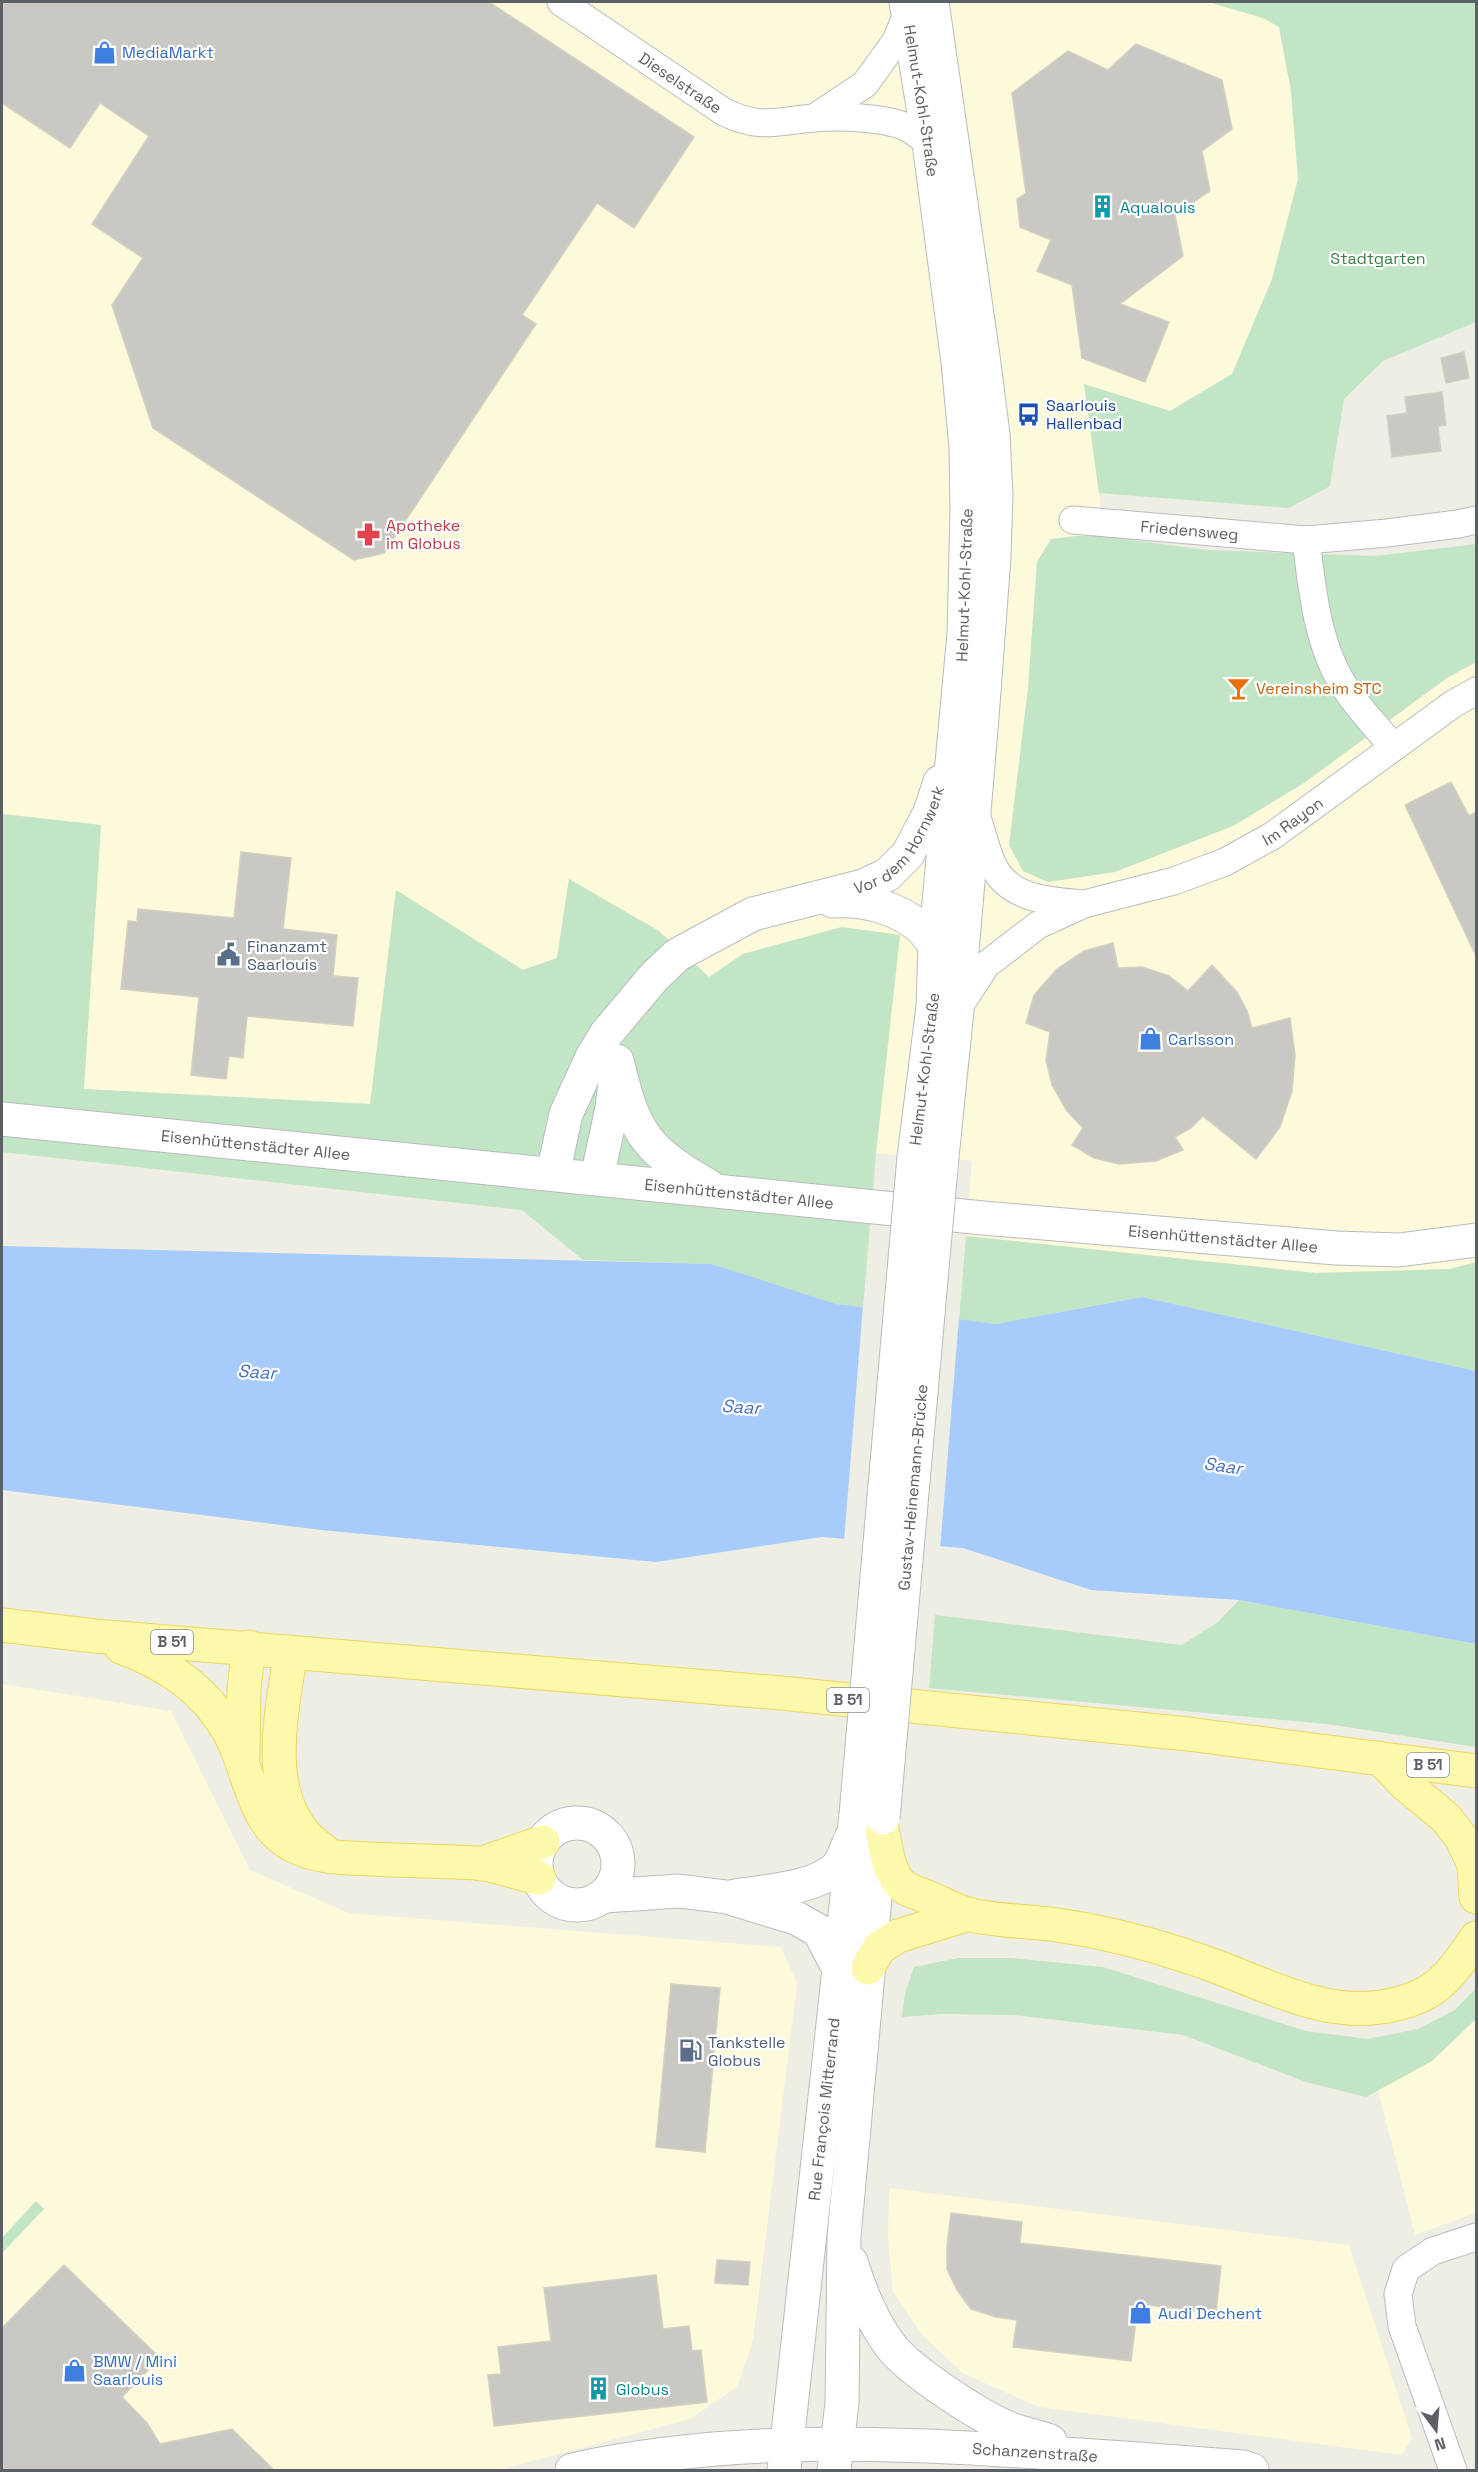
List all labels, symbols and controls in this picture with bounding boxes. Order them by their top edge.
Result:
street label: Helmut-Kohl-Straße [899,23,943,178]
shop icon: MediaMarkt [91,39,117,65]
place label: MediaMarkt [122,42,214,63]
street label: Dieselstraße [634,47,726,119]
building icon: Aqualouis [1089,194,1115,220]
place label: Aqualouis [1120,197,1195,218]
park label: Stadtgarten [1330,248,1426,269]
place label: Saarlouis Hallenbad [1046,395,1122,434]
bus stop icon: Saarlouis Hallenbad [1015,401,1041,427]
street label: Helmut-Kohl-Straße [951,508,978,662]
place label: Apotheke im Globus [386,515,461,554]
street label: Friedensweg [1140,516,1239,545]
pharmacy icon: Apotheke im Globus [355,521,381,547]
bar icon: Vereinsheim STC [1225,675,1251,701]
place label: Vereinsheim STC [1256,678,1382,699]
street label: Vor dem Hornwerk [852,783,949,899]
street label: Im Rayon [1258,792,1327,850]
place label: Finanzamt Saarlouis [247,936,327,975]
public building icon: Finanzamt Saarlouis [216,942,242,968]
street label: Helmut-Kohl-Straße [905,992,944,1147]
shop icon: Carlsson [1137,1026,1163,1052]
place label: Carlsson [1168,1029,1234,1050]
street label: Eisenhüttenstädter Allee [160,1125,351,1165]
street label: Eisenhüttenstädter Allee [643,1174,835,1214]
street label: Eisenhüttenstädter Allee [1127,1220,1319,1257]
water label: Saar [237,1359,279,1384]
street label: Gustav-Heinemann-Brücke [893,1383,933,1591]
water label: Saar [721,1394,763,1419]
water label: Saar [1202,1451,1246,1480]
road number: B 51 [151,1630,193,1654]
road number: B 51 [827,1688,869,1712]
road number: B 51 [1407,1753,1449,1777]
street label: Rue François Mitterrand [804,2017,845,2202]
place label: Tankstelle Globus [708,2032,786,2071]
fuel station icon: Tankstelle Globus [677,2038,703,2064]
shop icon: Audi Dechent [1127,2300,1153,2326]
place label: Audi Dechent [1158,2303,1262,2324]
place label: BMW / Mini Saarlouis [93,2351,177,2390]
shop icon: BMW / Mini Saarlouis [62,2357,88,2383]
building icon: Globus [585,2376,611,2402]
place label: Globus [616,2379,669,2400]
north arrow [1406,2400,1466,2460]
text: N [1432,2432,1448,2456]
street label: Schanzenstraße [972,2438,1098,2467]

